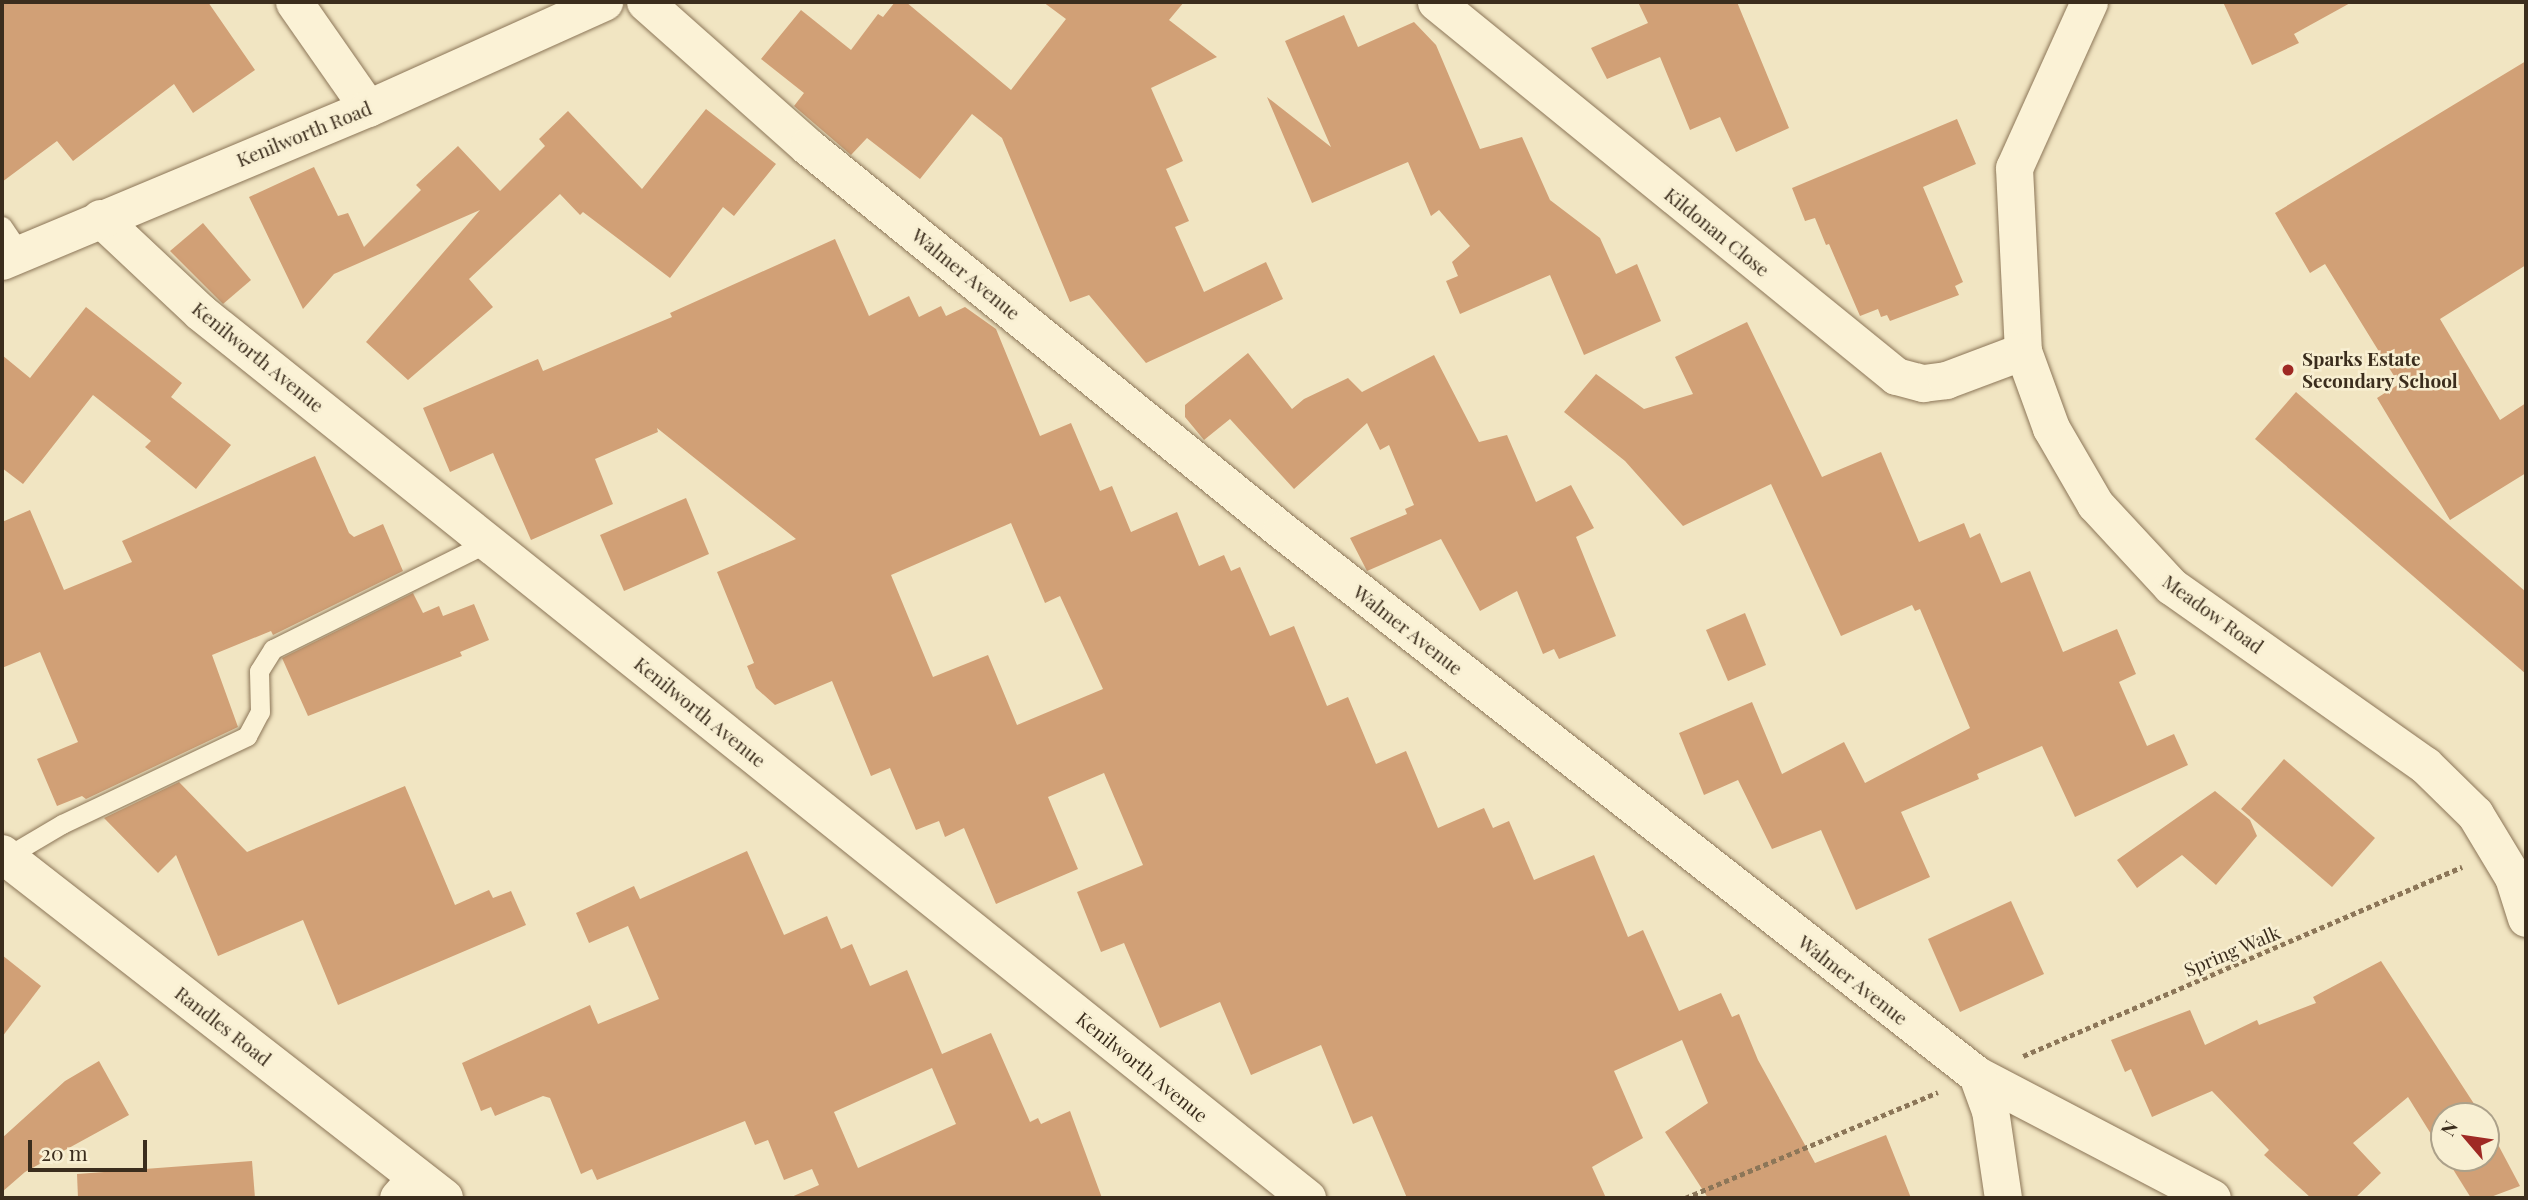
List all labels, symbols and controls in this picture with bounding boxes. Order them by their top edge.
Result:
street label: Kenilworth Road [233,97,375,171]
street label: Kildonan Close [1660,183,1774,281]
street label: Walmer Avenue [907,223,1025,325]
street label: Kenilworth Avenue [187,297,329,417]
place label: Sparks Estate Secondary School [2302,348,2458,392]
marker: Sparks Estate Secondary School [2280,362,2296,378]
street label: Meadow Road [2158,570,2268,658]
street label: Walmer Avenue [1348,580,1468,680]
street label: Kenilworth Avenue [629,652,771,772]
street label: Spring Walk [2180,920,2284,982]
street label: Walmer Avenue [1793,930,1913,1030]
street label: Randles Road [170,981,276,1071]
street label: Kenilworth Avenue [1071,1007,1213,1127]
north arrow [2430,1102,2500,1172]
text: N [2434,1115,2463,1140]
scale bar [32,1126,150,1170]
text: 20 m [41,1138,88,1166]

